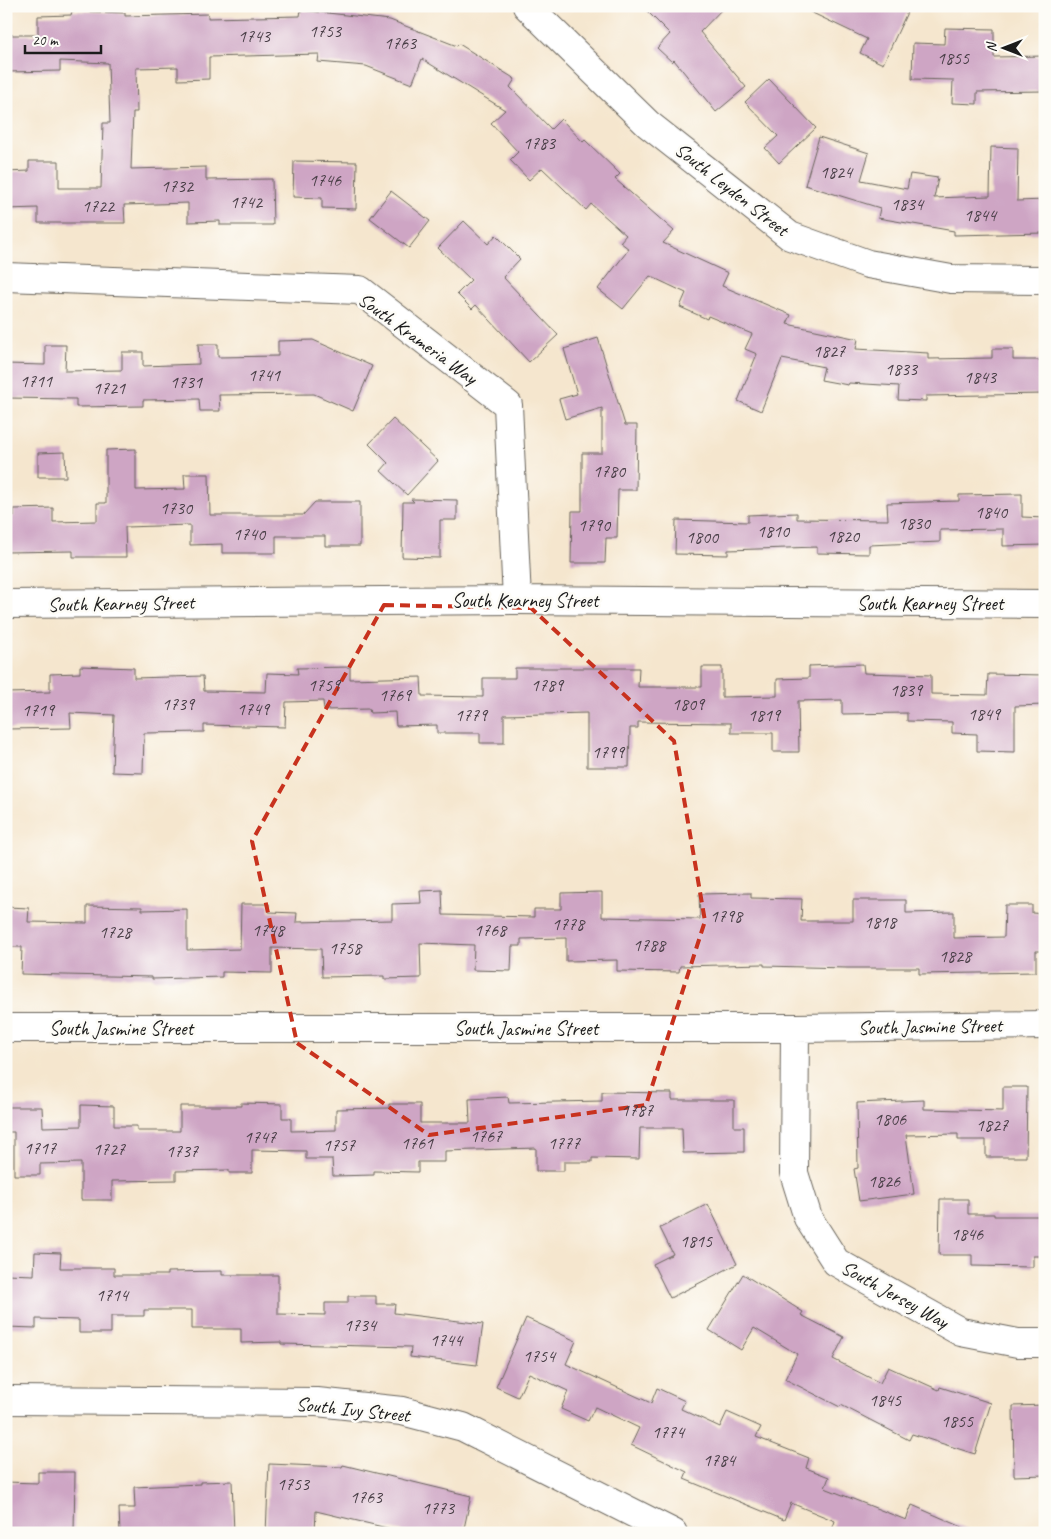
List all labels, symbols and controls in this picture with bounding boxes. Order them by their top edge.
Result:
house number: 1753 [309,20,343,42]
scale bar [25,22,101,54]
north arrow [978,22,1028,72]
house number: 1743 [238,25,272,47]
text: 20 m [32,31,59,50]
house number: 1763 [384,32,418,54]
text: N [983,41,1000,52]
house number: 1855 [937,47,970,69]
house number: 1783 [523,132,557,154]
street label: South Leyden Street [670,137,796,243]
house number: 1824 [820,161,854,183]
house number: 1746 [309,169,342,191]
house number: 1732 [161,175,195,197]
house number: 1742 [230,191,264,213]
house number: 1834 [891,193,925,215]
house number: 1722 [82,195,116,217]
house number: 1844 [964,204,998,226]
street label: South Krameria Way [353,287,484,391]
house number: 1827 [813,340,846,362]
house number: 1833 [885,358,919,380]
house number: 1741 [248,364,281,386]
house number: 1843 [964,366,998,388]
house number: 1711 [20,370,53,392]
house number: 1731 [170,371,203,393]
house number: 1721 [93,377,126,399]
house number: 1780 [593,460,627,482]
house number: 1730 [160,497,194,519]
house number: 1840 [975,501,1009,523]
house number: 1830 [898,512,932,534]
house number: 1790 [578,514,612,536]
house number: 1810 [757,520,791,542]
house number: 1740 [233,523,267,545]
house number: 1820 [827,525,861,547]
house number: 1800 [686,526,720,548]
street label: South Kearney Street [452,588,601,613]
street label: South Kearney Street [48,590,197,617]
street label: South Kearney Street [857,591,1006,616]
house number: 1759 [308,674,342,696]
house number: 1789 [531,674,565,696]
house number: 1839 [890,679,924,701]
house number: 1769 [379,684,413,706]
house number: 1739 [162,693,196,715]
house number: 1809 [672,693,706,715]
house number: 1749 [237,698,271,720]
house number: 1719 [22,699,56,721]
house number: 1849 [968,703,1002,725]
house number: 1779 [455,704,489,726]
house number: 1819 [748,704,782,726]
house number: 1799 [592,741,626,763]
house number: 1798 [710,905,744,927]
house number: 1818 [864,911,898,933]
house number: 1778 [552,913,586,935]
house number: 1748 [252,919,286,941]
house number: 1768 [474,919,508,941]
house number: 1728 [99,921,133,943]
house number: 1788 [633,934,667,956]
house number: 1758 [329,937,363,959]
house number: 1828 [939,945,973,967]
street label: South Jasmine Street [858,1013,1005,1040]
street label: South Jasmine Street [49,1016,195,1041]
street label: South Jasmine Street [454,1016,600,1041]
house number: 1787 [621,1099,654,1121]
house number: 1806 [874,1108,907,1130]
house number: 1827 [976,1114,1009,1136]
house number: 1767 [470,1125,503,1147]
house number: 1747 [244,1126,277,1148]
house number: 1761 [401,1132,434,1154]
house number: 1777 [548,1132,581,1154]
house number: 1757 [323,1134,356,1156]
house number: 1717 [24,1137,57,1159]
house number: 1727 [93,1138,126,1160]
house number: 1737 [166,1140,199,1162]
house number: 1826 [868,1170,901,1192]
house number: 1846 [951,1223,984,1245]
house number: 1815 [680,1230,713,1252]
street label: South Jersey Way [837,1255,955,1335]
house number: 1714 [96,1284,130,1306]
house number: 1734 [344,1314,378,1336]
house number: 1744 [430,1329,464,1351]
house number: 1754 [523,1345,557,1367]
house number: 1845 [869,1389,902,1411]
street label: South Ivy Street [295,1391,413,1428]
house number: 1855 [941,1410,974,1432]
house number: 1774 [652,1421,686,1443]
house number: 1784 [703,1449,737,1471]
house number: 1753 [277,1473,311,1495]
house number: 1763 [350,1486,384,1508]
house number: 1773 [422,1497,456,1519]

